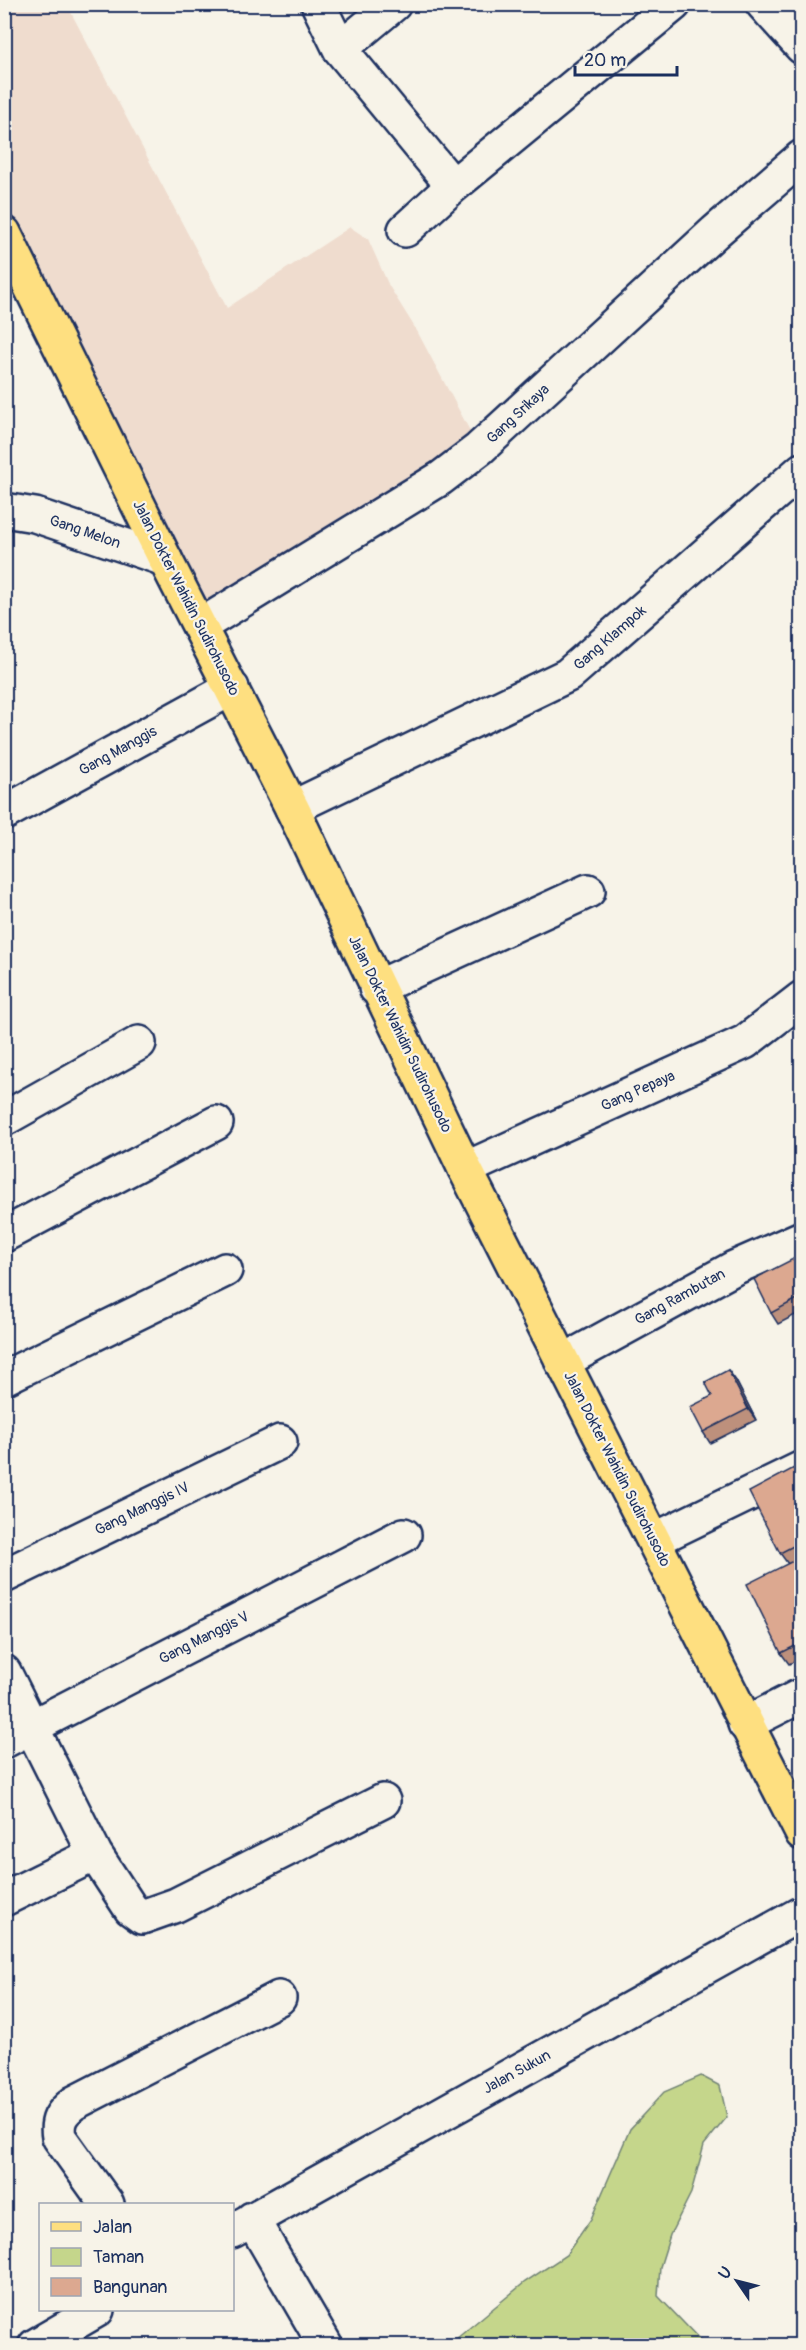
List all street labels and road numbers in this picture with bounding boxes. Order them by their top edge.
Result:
street label: Gang Srikaya [483,380,553,448]
street label: Jalan Dokter Wahidin Sudirohusodo [128,497,244,699]
street label: Gang Melon [47,511,123,553]
street label: Gang Klampok [570,601,651,675]
street label: Gang Manggis [76,722,160,780]
street label: Jalan Dokter Wahidin Sudirohusodo [344,932,456,1136]
street label: Gang Pepaya [598,1066,678,1116]
street label: Gang Rambutan [631,1264,729,1330]
street label: Jalan Dokter Wahidin Sudirohusodo [559,1368,675,1570]
street label: Gang Manggis IV [92,1478,192,1540]
street label: Gang Manggis V [156,1607,252,1669]
street label: Jalan Sukun [480,2046,554,2098]

